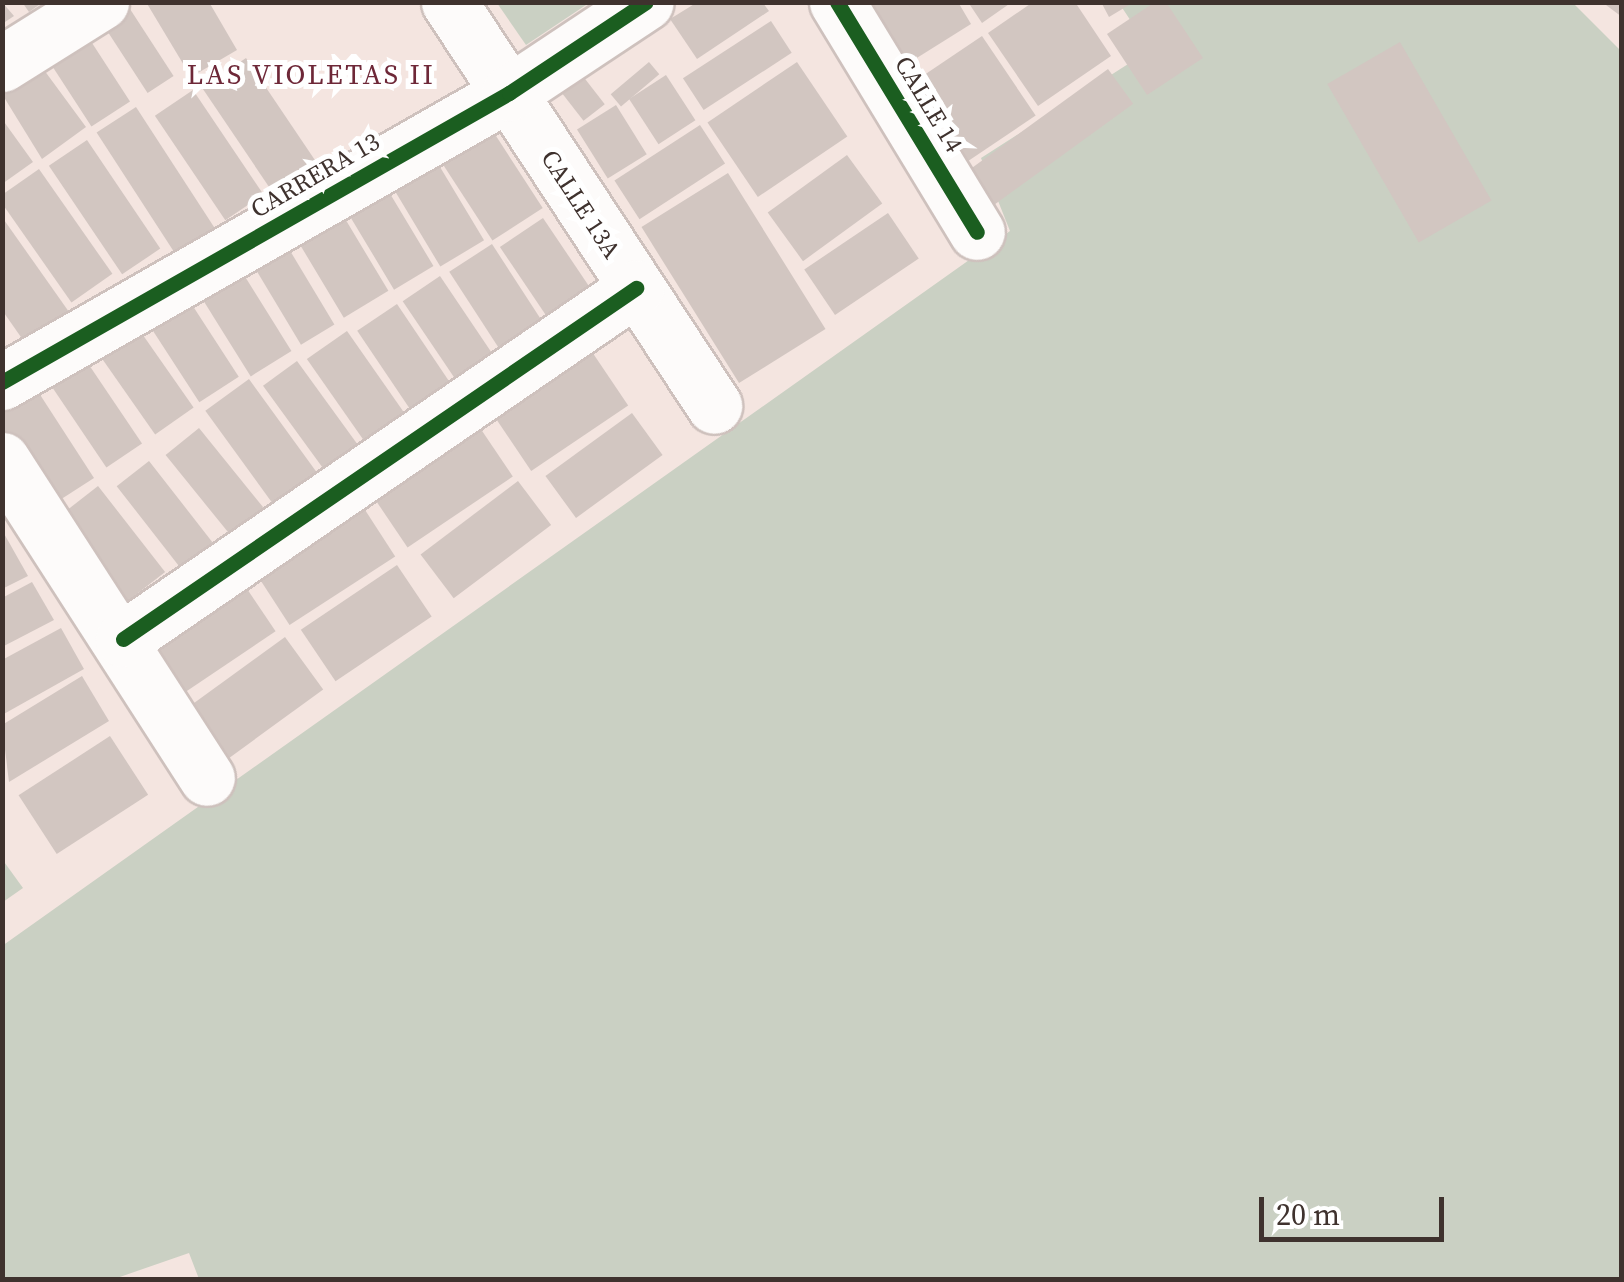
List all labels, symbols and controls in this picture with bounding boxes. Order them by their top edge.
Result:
street label: CALLE 14 [889,50,969,158]
district label: LAS VIOLETAS II [186,57,436,91]
street label: CARRERA 13 [245,126,385,224]
street label: CALLE 13A [535,144,627,264]
scale bar [1264,1177,1449,1239]
text: 20 m [1276,1194,1340,1235]

